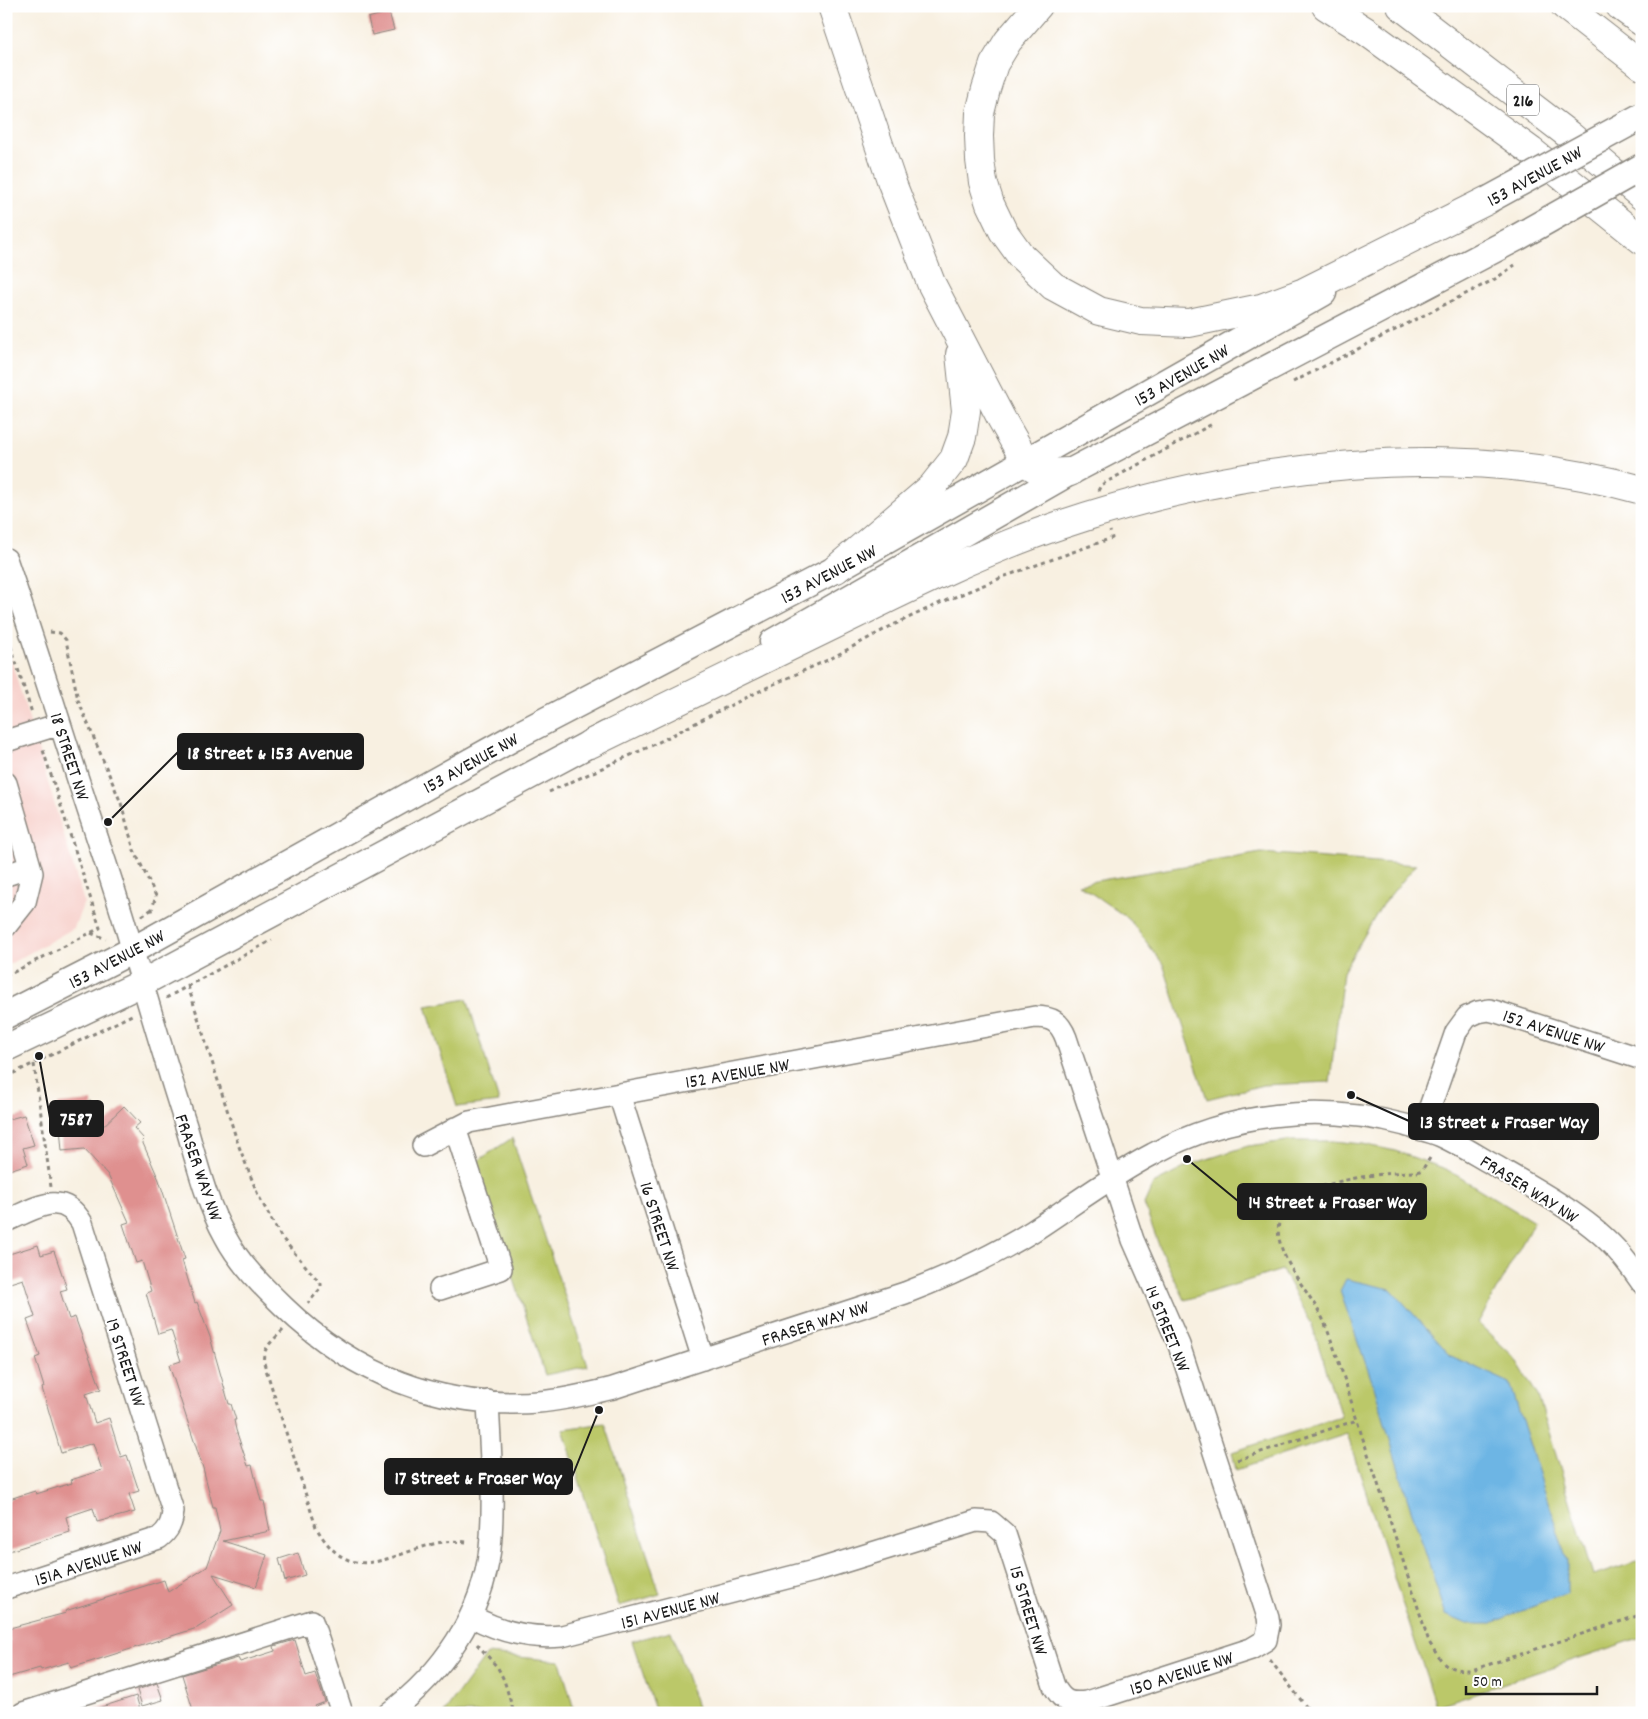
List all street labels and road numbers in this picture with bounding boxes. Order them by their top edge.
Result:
road number: 216 [1507,84,1539,116]
street label: 153 AVENUE NW [1483,141,1589,215]
street label: 153 AVENUE NW [1130,339,1235,415]
street label: 153 AVENUE NW [777,539,883,613]
street label: 18 STREET NW [41,710,95,805]
street label: 153 AVENUE NW [419,728,525,802]
street label: 153 AVENUE NW [65,924,171,998]
street label: 152 AVENUE NW [1499,1004,1607,1063]
street label: 152 AVENUE NW [683,1053,792,1098]
street label: FRASER WAY NW [166,1111,228,1225]
street label: FRASER WAY NW [1474,1150,1583,1232]
street label: 16 STREET NW [631,1179,685,1275]
street label: 14 STREET NW [1136,1282,1195,1377]
street label: FRASER WAY NW [759,1295,873,1355]
street label: 19 STREET NW [97,1315,151,1411]
street label: 151A AVENUE NW [32,1535,147,1595]
street label: 15 STREET NW [1000,1563,1053,1659]
street label: 151 AVENUE NW [618,1586,723,1639]
street label: 150 AVENUE NW [1127,1646,1238,1705]

